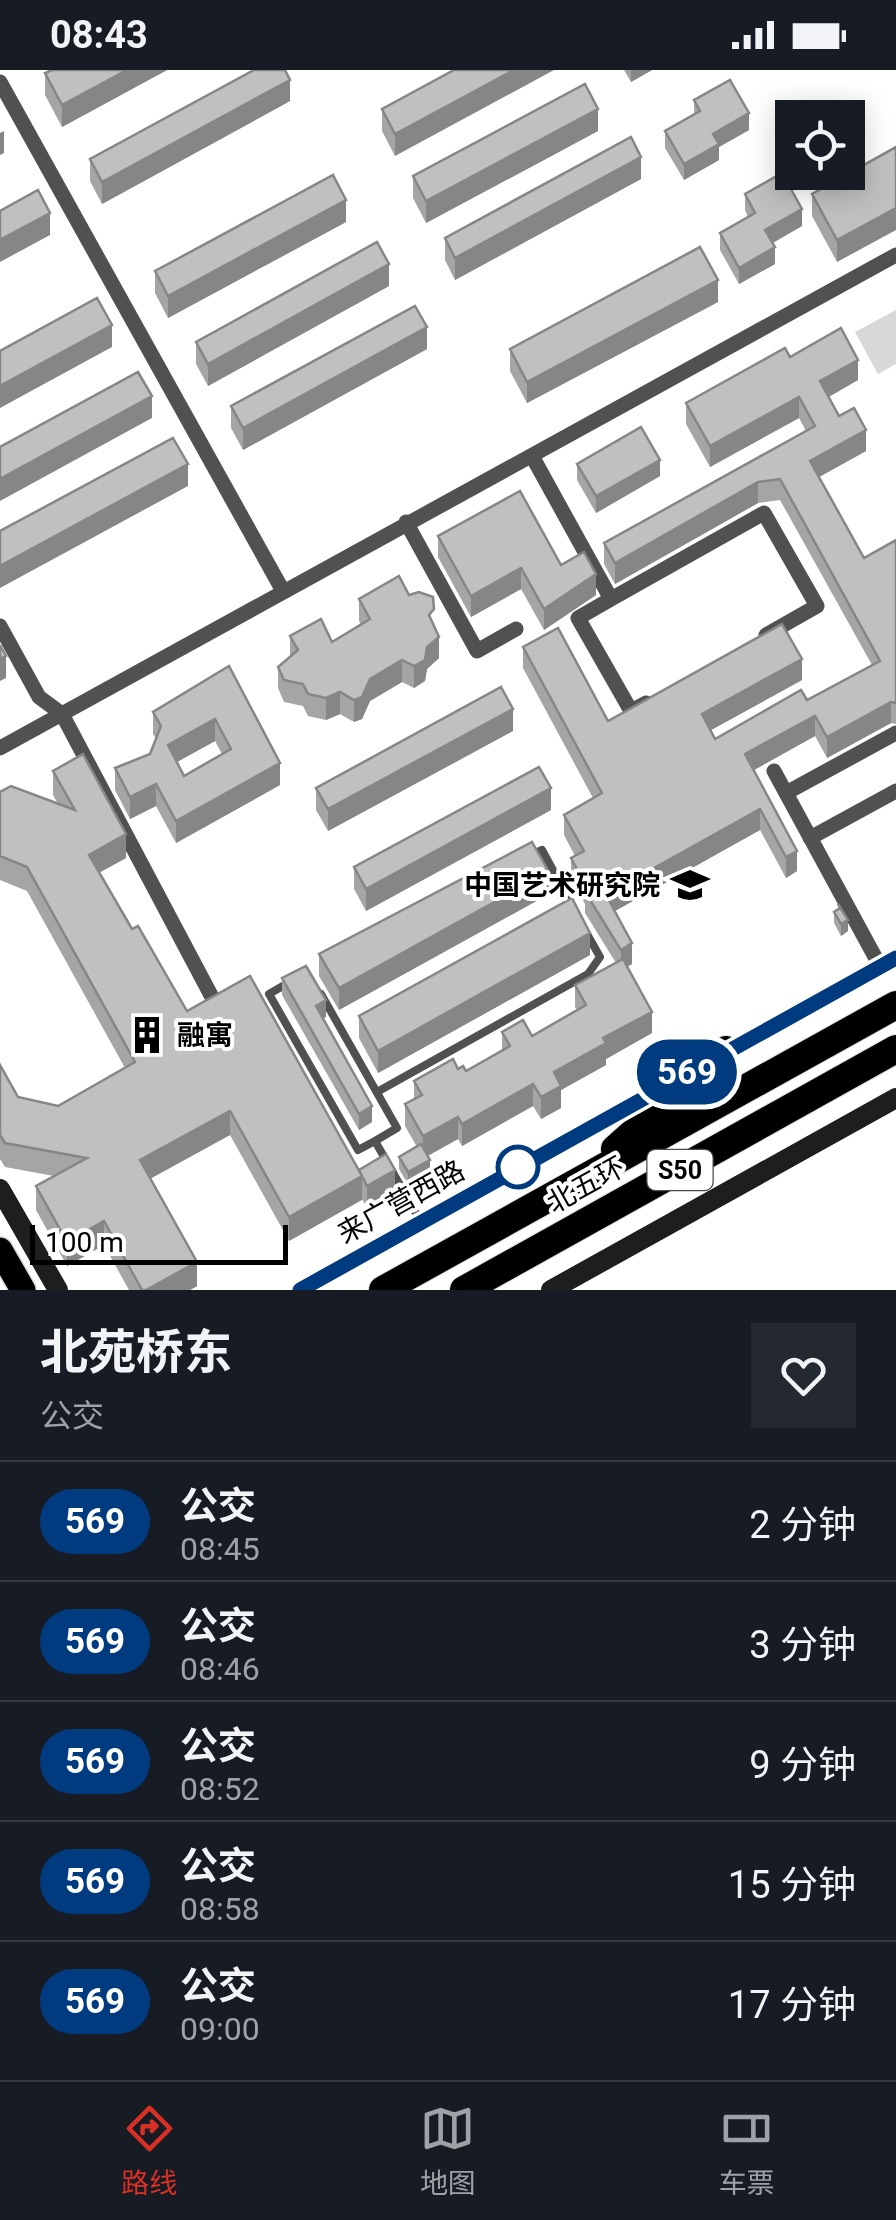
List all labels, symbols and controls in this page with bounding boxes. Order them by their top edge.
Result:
text: 08:43 [50,13,148,57]
map controls [775,100,865,190]
button: locate [775,100,865,190]
school or university icon: 中国艺术研究院 [669,864,711,906]
place label: 中国艺术研究院 [464,869,660,902]
building icon: 融寓 [126,1014,168,1056]
place label: 融寓 [177,1019,233,1052]
line badge: 569 [630,1040,744,1104]
text: 569 [657,1052,717,1093]
unlabelled marker [497,1146,539,1188]
street label: 北五环 [541,1150,631,1220]
road number: S50 [648,1150,712,1190]
street label: 来广营西路 [332,1154,470,1250]
scale bar [30,1220,288,1264]
text: 100 m [45,1226,124,1259]
button: heart [751,1323,856,1428]
text: 北苑桥东 [40,1324,232,1381]
text: 公交 [40,1397,104,1435]
text: 公交 [180,1484,256,1528]
text: 569 [65,1501,125,1542]
text: 2 分钟 [749,1503,856,1547]
text: 08:45 [180,1530,260,1568]
text: 公交 [180,1604,256,1648]
text: 569 [65,1621,125,1662]
text: 3 分钟 [749,1623,856,1667]
text: 08:46 [180,1650,260,1688]
text: 公交 [180,1724,256,1768]
text: 569 [65,1741,125,1782]
text: 9 分钟 [749,1743,856,1787]
text: 08:52 [180,1770,260,1808]
text: 公交 [180,1844,256,1888]
text: 569 [65,1861,125,1902]
text: 15 分钟 [728,1863,856,1907]
text: 08:58 [180,1890,260,1928]
text: 公交 [180,1964,256,2008]
text: 569 [65,1981,125,2022]
text: 17 分钟 [728,1983,856,2027]
text: 09:00 [180,2010,260,2048]
tab: 路线 [121,2101,177,2201]
tab: 地图 [420,2101,476,2201]
tab: 车票 [719,2101,775,2201]

